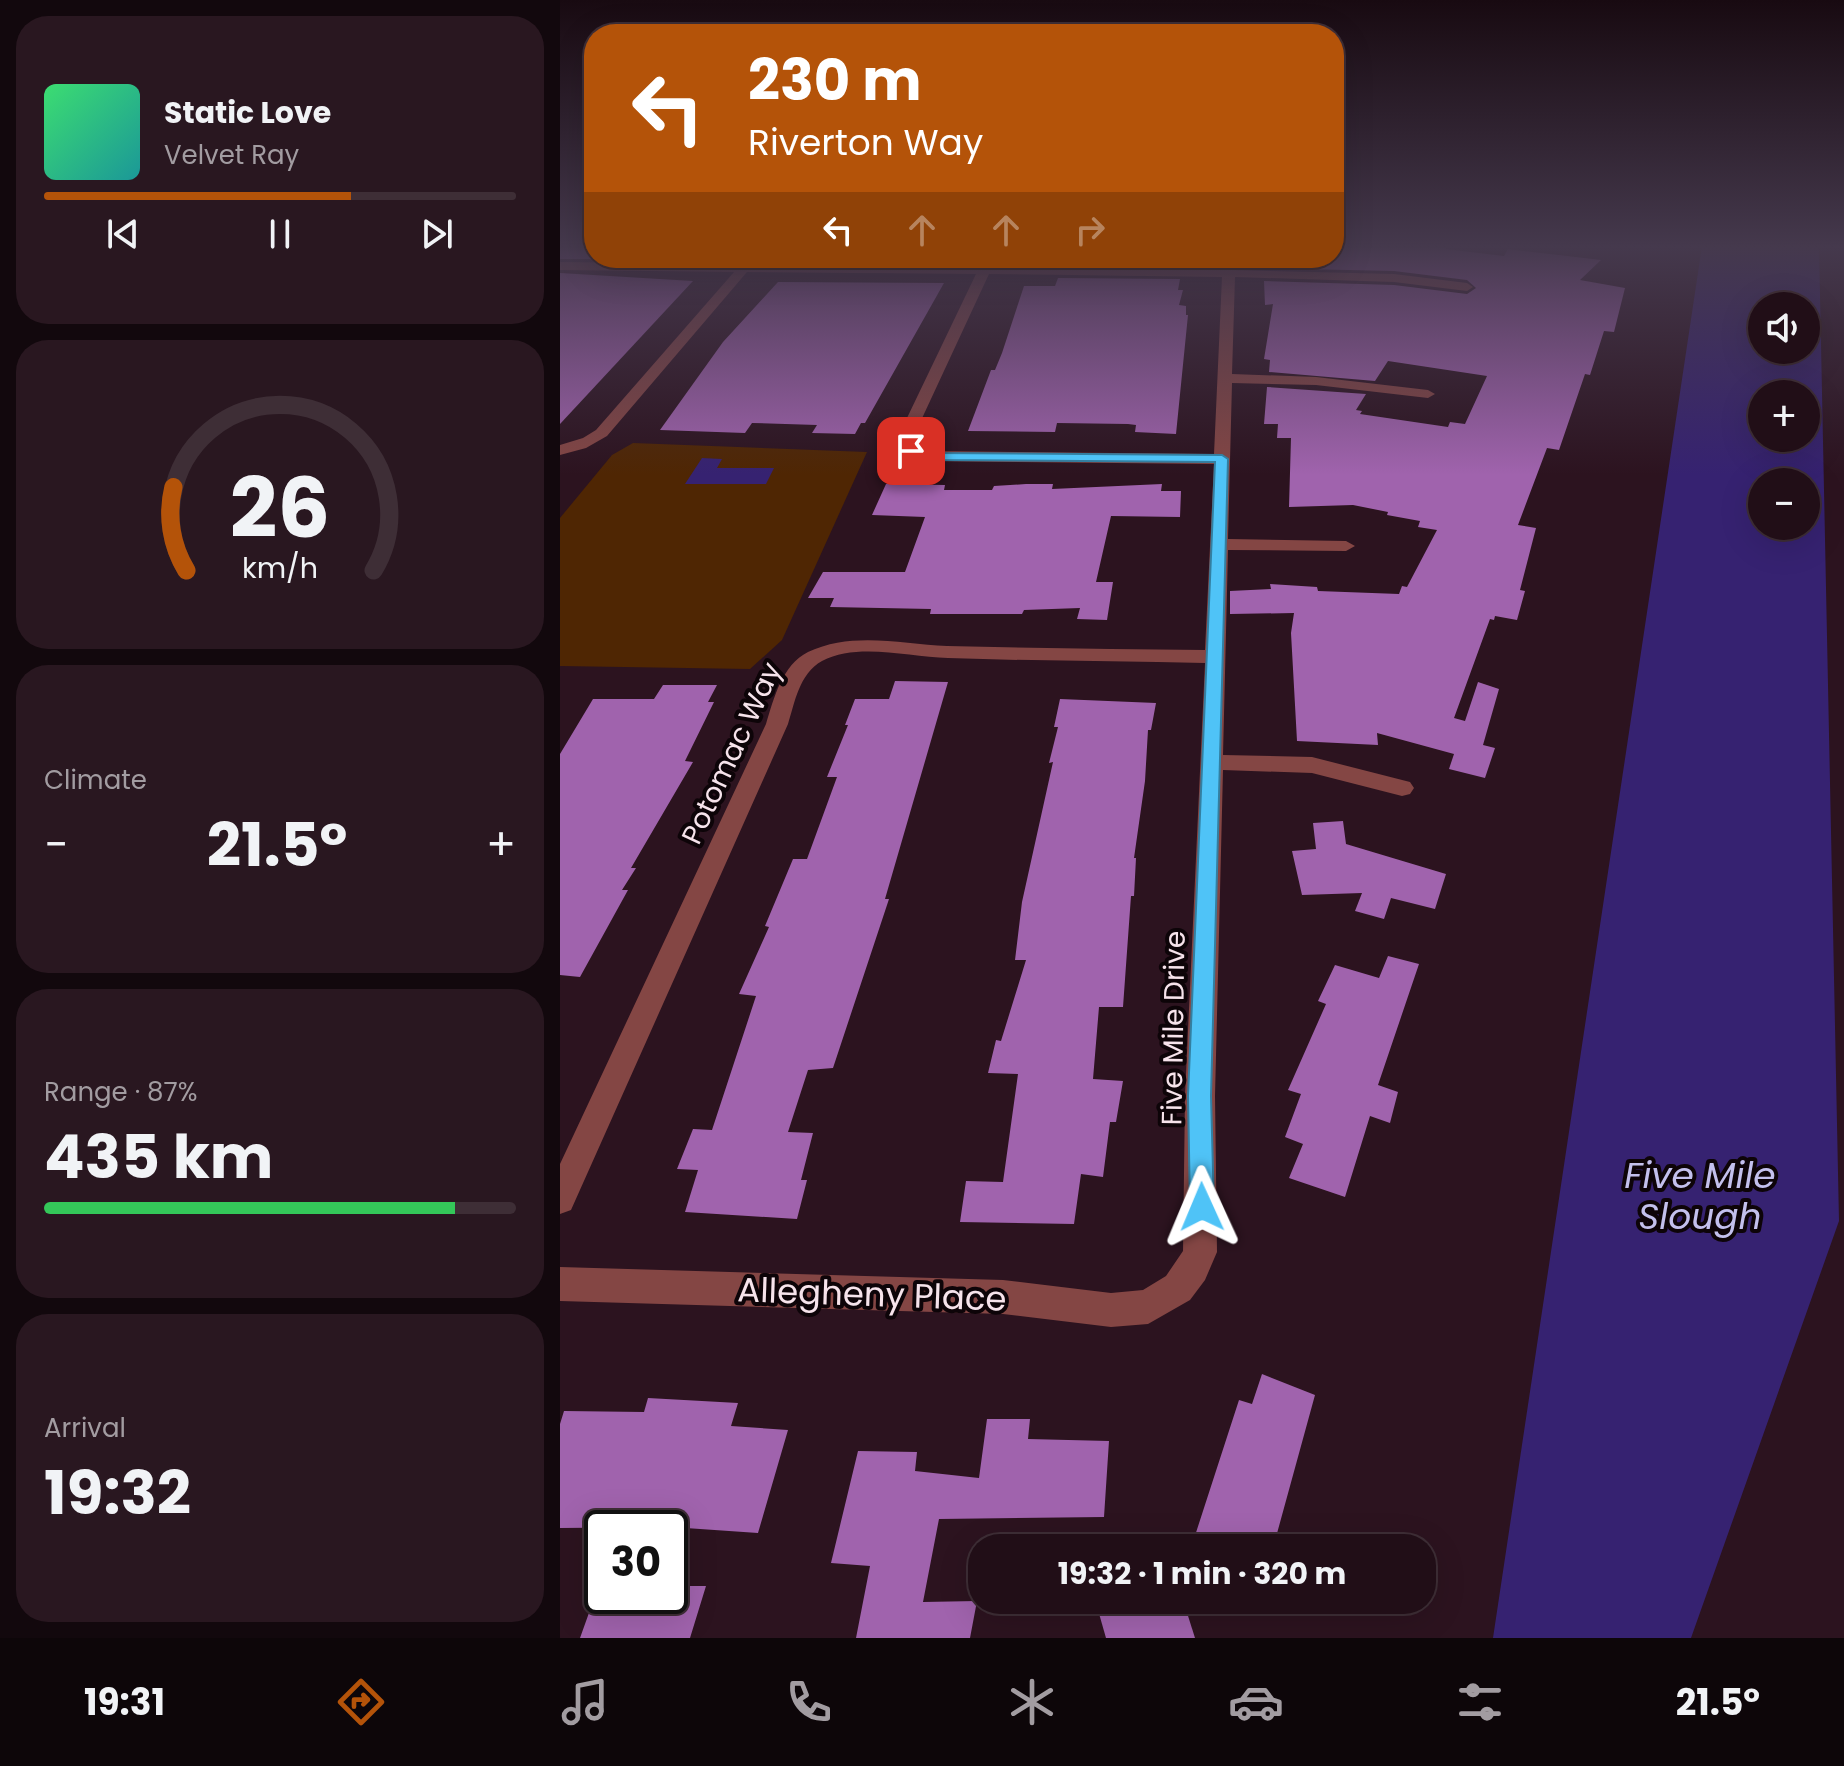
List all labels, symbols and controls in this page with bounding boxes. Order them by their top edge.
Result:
text: 230 m [748,41,922,120]
icon: left [616,56,720,160]
text: Static Love [164,91,331,134]
text: Riverton Way [748,117,983,168]
text: Velvet Ray [164,137,299,173]
icon: left [816,208,860,252]
icon: ahead [900,208,944,252]
icon: ahead [984,208,1028,252]
icon: right [1068,208,1112,252]
icon: previous [101,212,145,256]
icon: pause [258,212,302,256]
icon: next [415,212,459,256]
map controls [1748,292,1820,540]
button: sound [1748,292,1820,364]
button: + [1748,380,1820,452]
pin [877,417,945,485]
icon: arrive [889,429,933,473]
text: 26 [230,449,330,565]
button: − [1748,468,1820,540]
text: km/h [242,548,318,588]
street label: Potomac Way [672,656,791,851]
text: Climate [44,762,147,798]
text: 21.5° [207,803,347,887]
text: − [44,814,68,875]
text: + [486,814,516,875]
street label: Five Mile Drive [1152,930,1195,1126]
text: Range · 87% [44,1074,197,1110]
text: 435 km [44,1115,273,1199]
water label: Five Mile Slough [1624,1150,1776,1242]
position arrow [1160,1165,1244,1249]
street label: Allegheny Place [737,1265,1007,1323]
text: Arrival [44,1410,126,1446]
text: 19:32 [44,1451,191,1535]
speed limit sign: 30 [584,1510,688,1614]
text: 19:32 · 1 min · 320 m [1058,1552,1346,1595]
icon: directions [333,1674,389,1730]
icon: music [557,1674,613,1730]
icon: phone [781,1674,837,1730]
icon: climate [1004,1674,1060,1730]
icon: car [1228,1674,1284,1730]
icon: filters [1452,1674,1508,1730]
text: 19:31 [84,1677,165,1728]
text: 21.5° [1676,1677,1760,1728]

